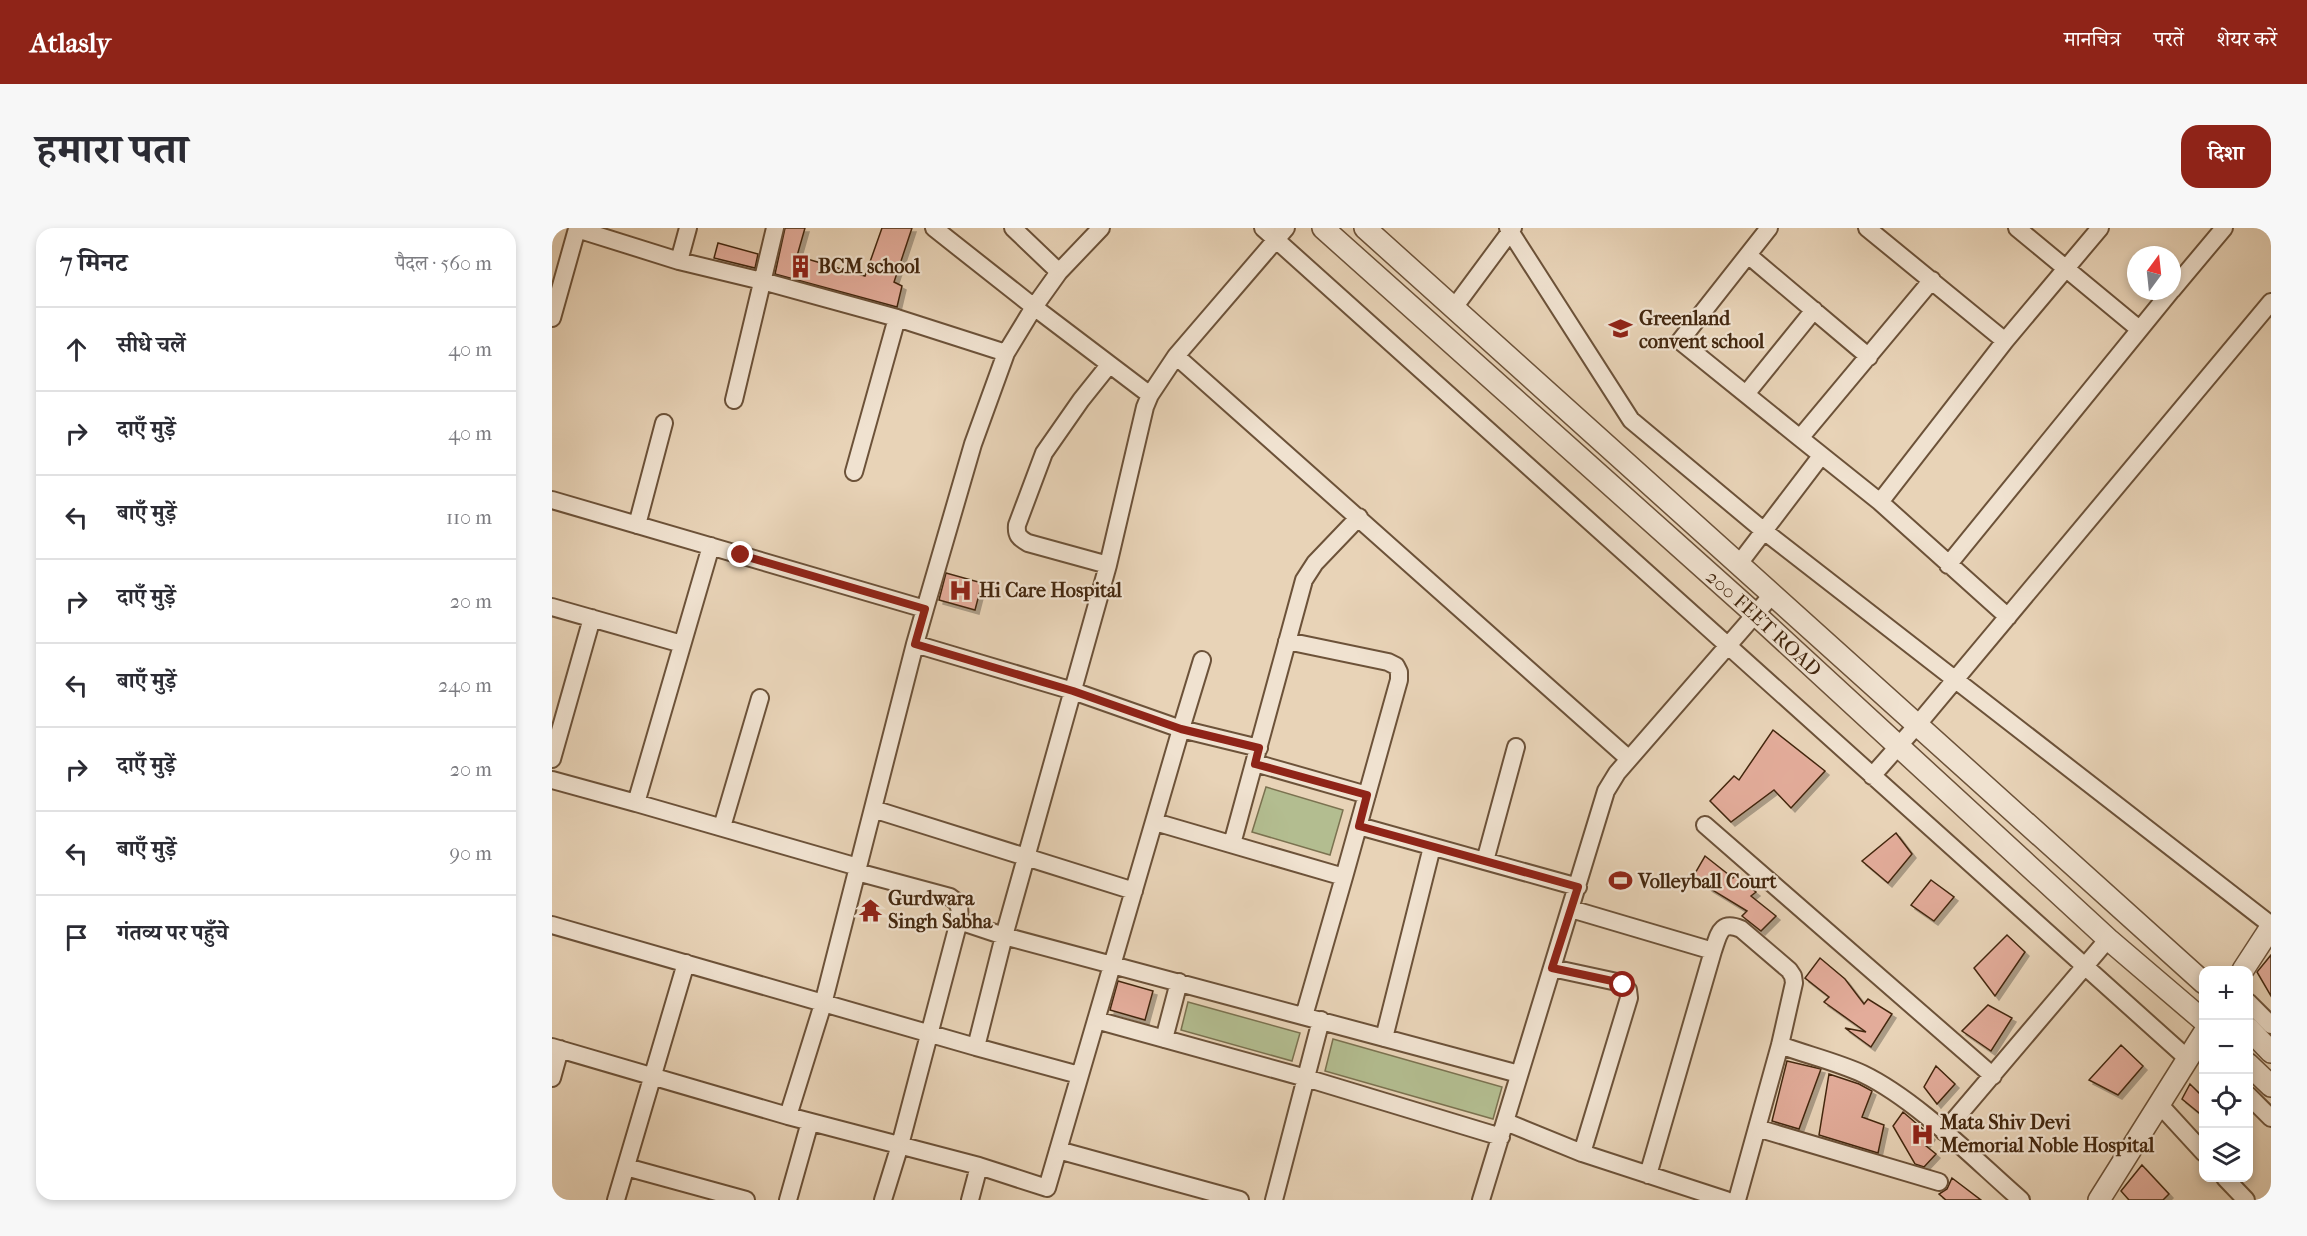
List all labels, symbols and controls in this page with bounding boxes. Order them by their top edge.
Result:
text: Atlasly [30,26,111,59]
text: मानचित्र [2064,27,2121,51]
text: परतें [2154,27,2184,51]
text: शेयर करें [2217,27,2277,51]
text: हमारा पता [36,125,188,174]
button: दिशा [2181,125,2271,188]
north arrow [2127,246,2181,300]
text: 7 मिनट [60,247,127,278]
text: पैदल · 560 m [395,252,492,275]
building icon: BCM school [787,253,813,279]
place label: BCM school [818,255,920,278]
place label: Greenland convent school [1639,307,1765,353]
school or university icon: Greenland convent school [1608,316,1634,342]
text: सीधे चलें [117,332,186,358]
icon: ahead [60,333,93,366]
text: 40 m [448,338,492,361]
text: दाएँ मुड़ें [117,416,176,442]
icon: right [60,417,93,450]
text: 40 m [448,422,492,445]
text: बाएँ मुड़ें [117,500,176,526]
icon: left [60,501,93,534]
text: 110 m [446,506,492,529]
route end [727,541,753,567]
street label: 200 FEET ROAD [1702,565,1826,681]
hospital icon: Hi Care Hospital [948,577,974,603]
place label: Hi Care Hospital [979,579,1122,602]
text: दाएँ मुड़ें [117,584,176,610]
icon: right [60,585,93,618]
text: 20 m [450,590,492,613]
text: बाएँ मुड़ें [117,668,176,694]
icon: left [60,669,93,702]
text: 240 m [438,674,492,697]
text: दाएँ मुड़ें [117,752,176,778]
icon: right [60,753,93,786]
text: 20 m [450,758,492,781]
text: बाएँ मुड़ें [117,836,176,862]
icon: left [60,837,93,870]
text: 90 m [450,842,492,865]
sports icon: Volleyball Court [1607,868,1633,894]
place label: Volleyball Court [1637,870,1777,893]
place label: Gurdwara Singh Sabha [888,887,993,933]
temple icon: Gurdwara Singh Sabha [857,897,883,923]
text: गंतव्य पर पहुँचे [117,920,228,946]
icon: arrive [60,921,93,954]
map controls [2199,966,2253,1182]
button: + [2199,966,2253,1020]
route start [1609,971,1635,997]
button: − [2199,1020,2253,1074]
button: locate [2199,1074,2253,1128]
place label: Mata Shiv Devi Memorial Noble Hospital [1939,1111,2155,1157]
hospital icon: Mata Shiv Devi Memorial Noble Hospital [1909,1121,1935,1147]
button: layers [2199,1128,2253,1182]

